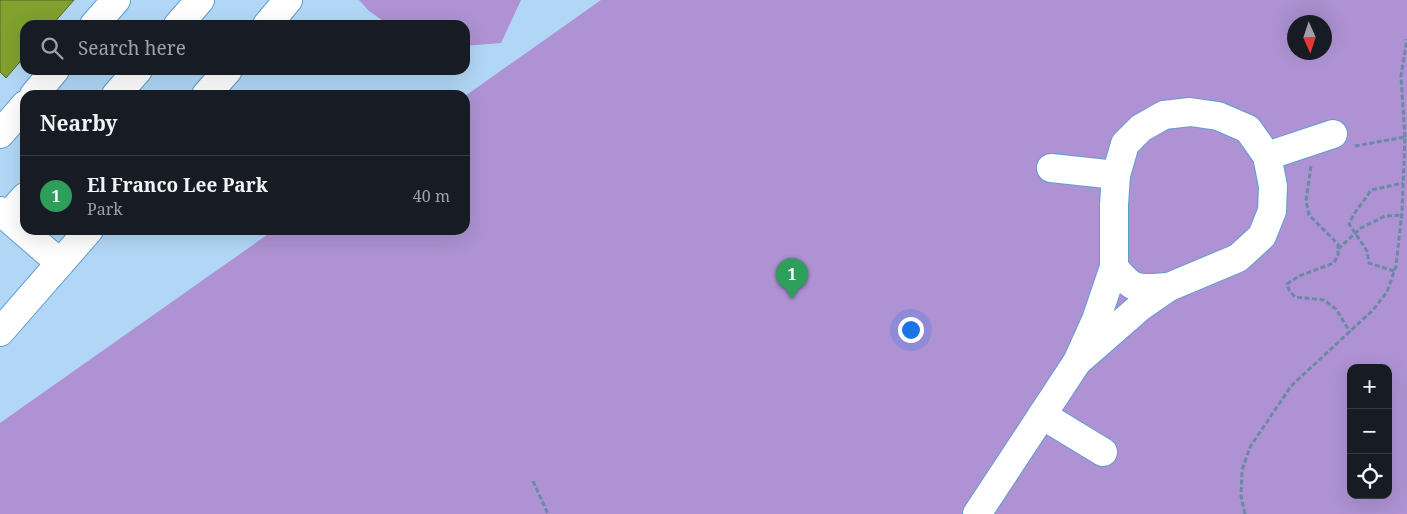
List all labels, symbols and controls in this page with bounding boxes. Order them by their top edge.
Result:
north arrow [1287,15,1332,60]
search box [20,20,470,75]
icon: search [38,34,66,62]
text: Search here [78,35,186,61]
text: Nearby [40,109,118,137]
text: El Franco Lee Park [87,172,268,198]
text: 1 [51,185,61,207]
text: 40 m [413,185,450,207]
text: Park [87,198,123,220]
pin: 1 [776,258,808,299]
your location [898,317,924,343]
map controls [1347,364,1392,499]
button: + [1347,364,1392,409]
button: − [1347,409,1392,454]
button: locate [1347,454,1392,499]

